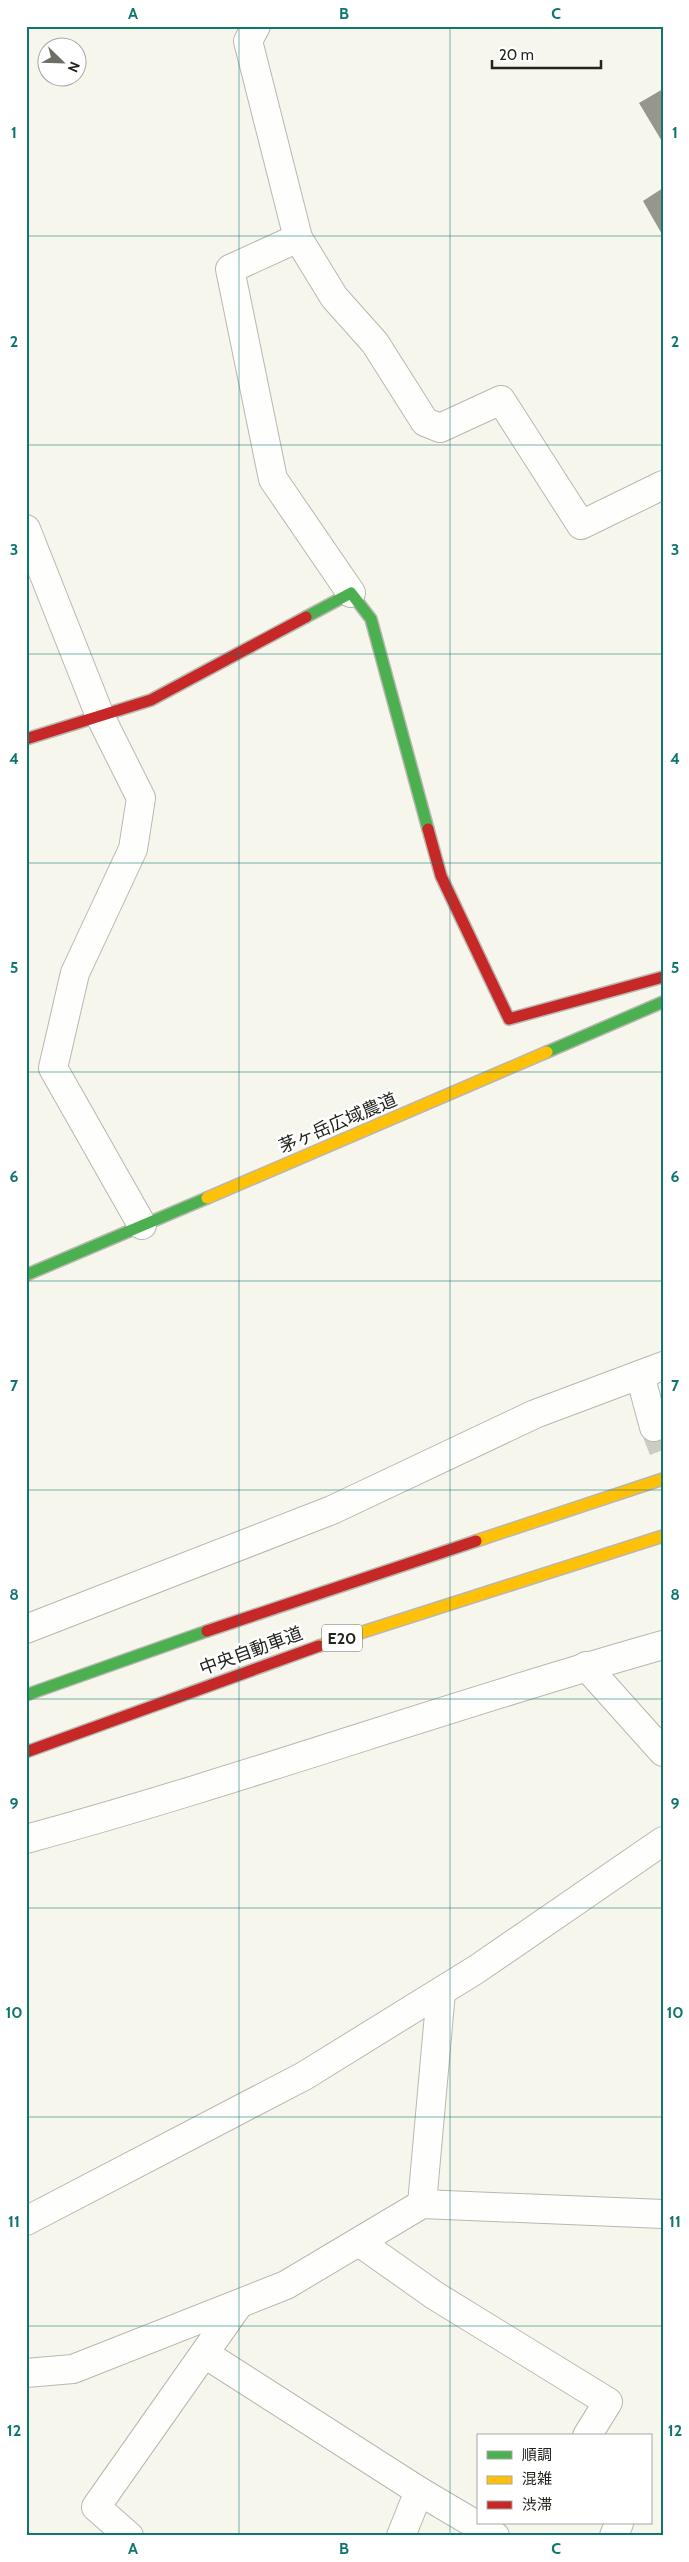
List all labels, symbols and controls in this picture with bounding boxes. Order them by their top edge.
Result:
text: A [128,4,138,23]
text: B [339,4,349,23]
text: C [551,4,561,23]
north arrow [38,38,88,88]
scale bar [492,38,600,70]
text: 20 m [499,46,534,64]
text: N [64,59,84,75]
text: 1 [11,123,17,142]
text: 1 [672,123,678,142]
text: 2 [10,332,18,351]
text: 2 [671,332,679,351]
text: 3 [10,540,18,559]
text: 3 [671,540,679,559]
text: 4 [9,749,19,768]
text: 4 [670,749,680,768]
text: 5 [10,958,18,977]
text: 5 [671,958,679,977]
street label: 茅ヶ岳広域農道 [276,1088,400,1158]
text: 6 [10,1167,19,1186]
text: 6 [671,1167,680,1186]
text: 7 [10,1376,19,1395]
text: 7 [671,1376,680,1395]
text: 8 [9,1585,19,1604]
text: 8 [670,1585,680,1604]
street label: 中央自動車道 [196,1622,306,1680]
road number: E20 [322,1625,362,1652]
text: 9 [10,1794,19,1813]
text: 9 [671,1794,680,1813]
text: 10 [5,2003,23,2022]
text: 10 [666,2003,684,2022]
text: 11 [8,2212,20,2231]
text: 11 [669,2212,681,2231]
text: 12 [7,2421,21,2440]
text: 12 [668,2421,682,2440]
legend [477,2434,652,2524]
text: 順調 [522,2446,552,2464]
text: 混雑 [522,2470,552,2488]
text: 渋滞 [522,2496,552,2514]
text: A [128,2539,138,2558]
text: B [339,2539,349,2558]
text: C [551,2539,561,2558]

